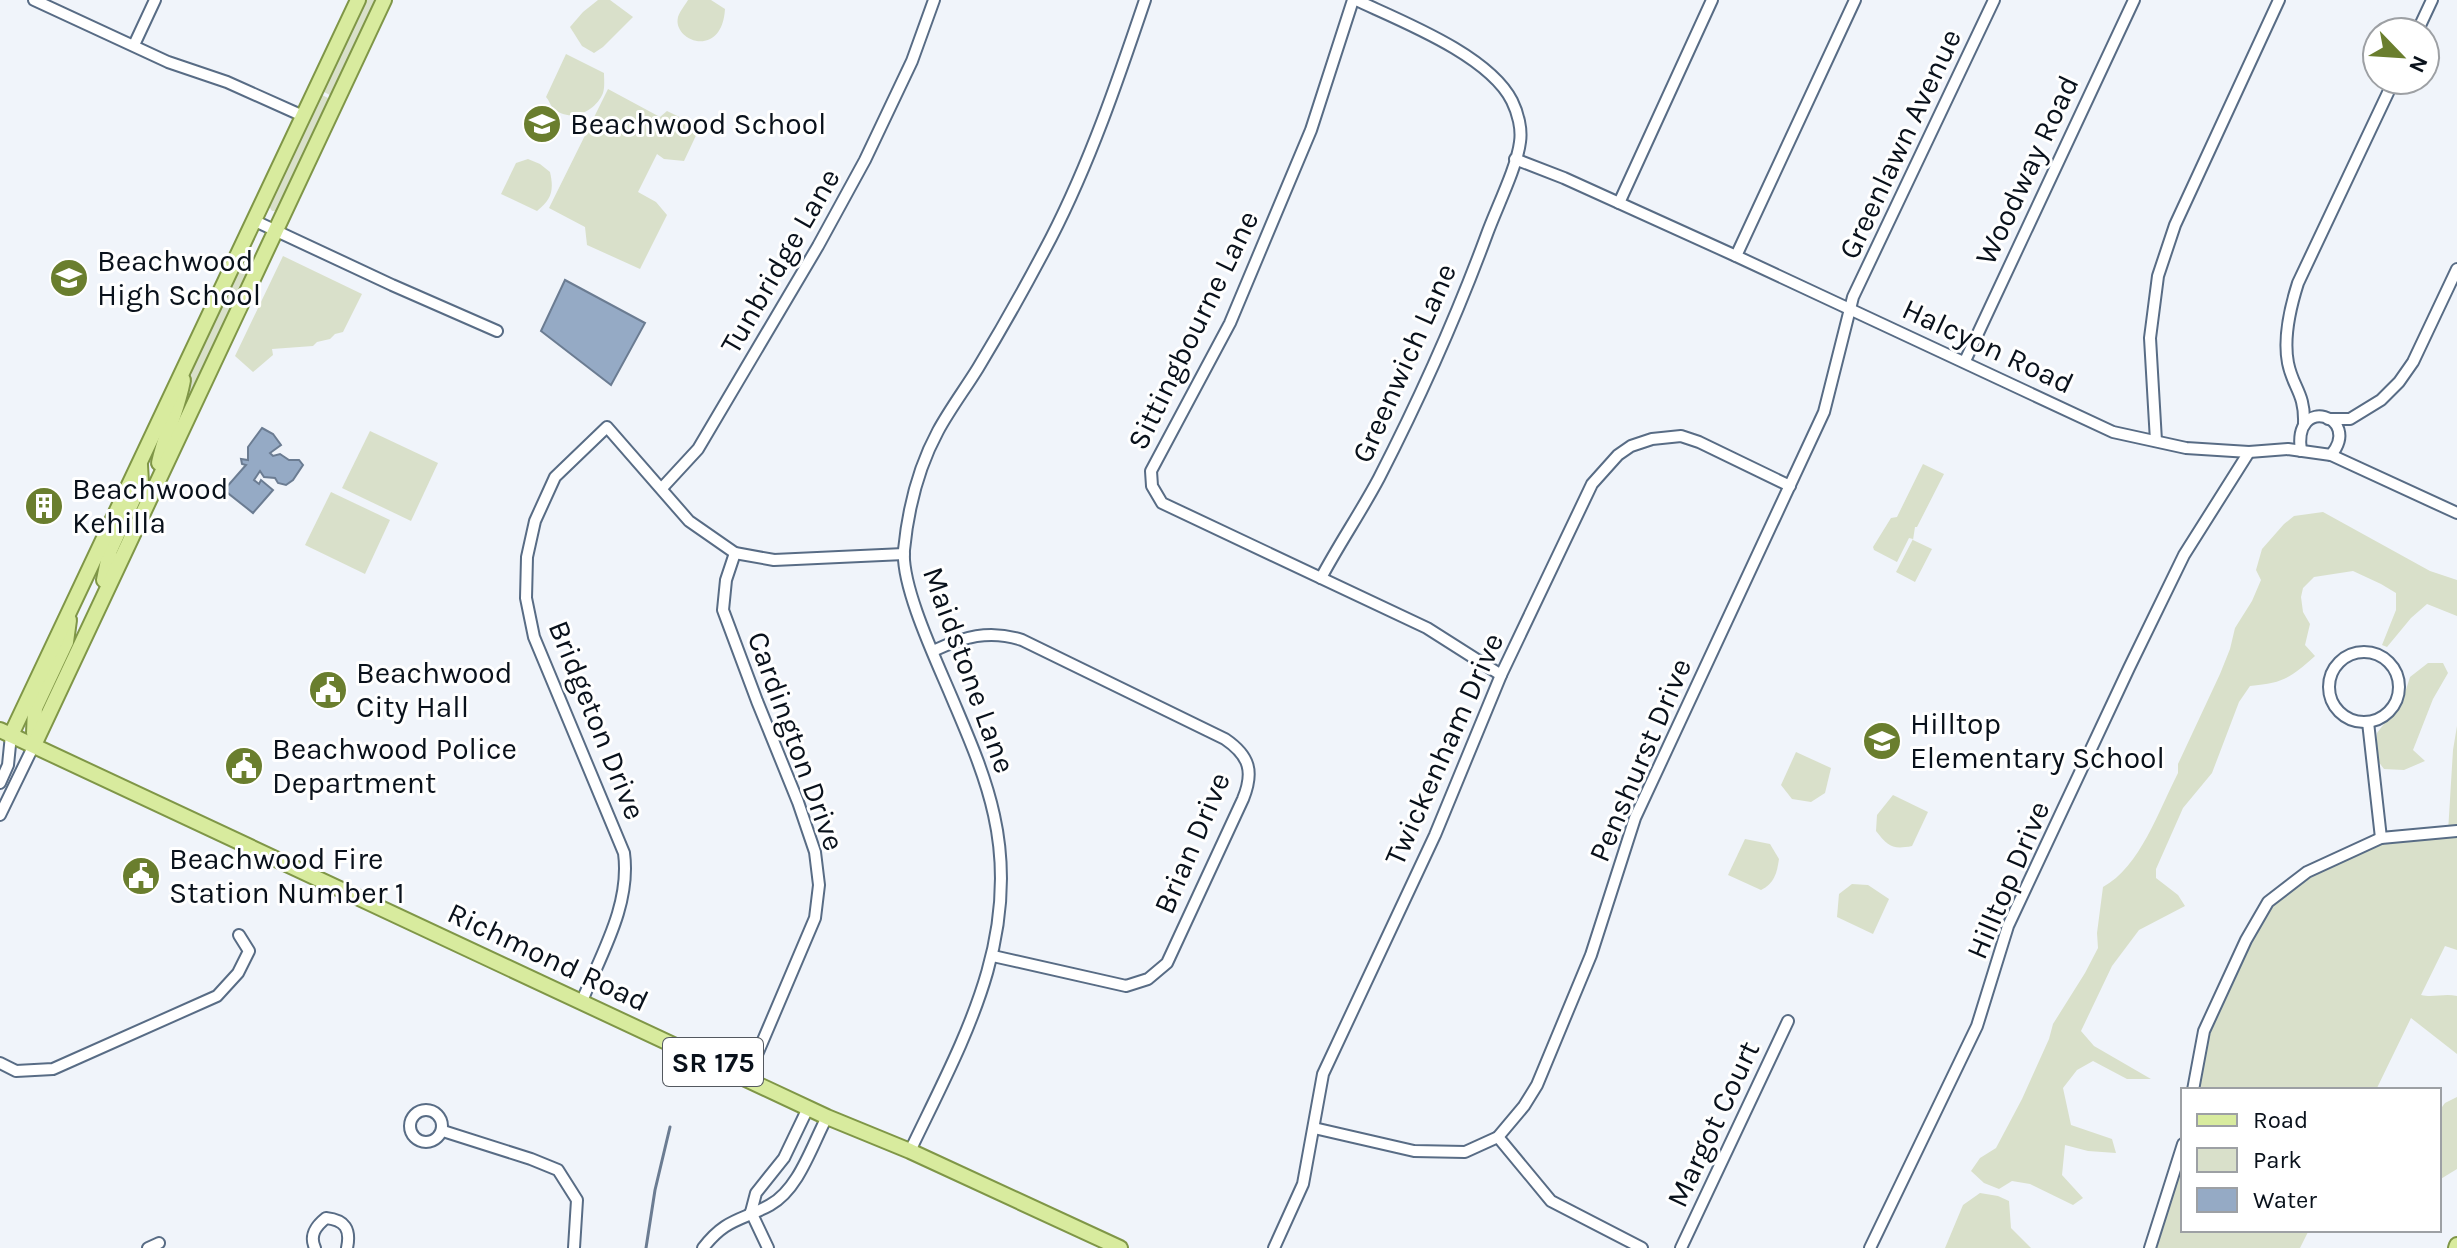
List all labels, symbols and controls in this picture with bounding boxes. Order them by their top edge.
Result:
north arrow [2361,16,2441,96]
street label: Greenlawn Avenue [1831,23,1969,265]
text: N [2403,51,2433,77]
street label: Woodway Road [1967,70,2087,270]
school or university icon: Beachwood School [521,103,563,145]
place label: Beachwood School [570,106,827,142]
street label: Tunbridge Lane [712,162,848,360]
street label: Sittingbourne Lane [1120,205,1266,455]
place label: Beachwood High School [97,243,261,313]
school or university icon: Beachwood High School [48,257,90,299]
street label: Greenwich Lane [1344,258,1464,468]
street label: Halcyon Road [1897,291,2079,401]
place label: Beachwood Kehilla [72,471,228,541]
building icon: Beachwood Kehilla [23,485,65,527]
street label: Maidstone Lane [915,562,1023,778]
street label: Bridgeton Drive [541,615,653,825]
street label: Cardington Drive [740,627,852,855]
street label: Twickenham Drive [1377,627,1511,871]
street label: Penshurst Drive [1581,653,1699,867]
place label: Beachwood City Hall [356,655,512,725]
public building icon: Beachwood City Hall [307,669,349,711]
place label: Hilltop Elementary School [1910,706,2165,776]
school or university icon: Hilltop Elementary School [1861,720,1903,762]
place label: Beachwood Police Department [272,731,517,801]
public building icon: Beachwood Police Department [223,745,265,787]
street label: Brian Drive [1146,767,1238,919]
street label: Hilltop Drive [1959,796,2057,964]
place label: Beachwood Fire Station Number 1 [169,841,405,911]
public building icon: Beachwood Fire Station Number 1 [120,855,162,897]
street label: Richmond Road [442,895,654,1019]
street label: Margot Court [1659,1035,1767,1213]
road number: SR 175 [663,1038,763,1086]
legend [2181,1088,2441,1232]
text: Road [2253,1106,2308,1134]
text: Park [2253,1146,2302,1174]
text: Water [2253,1186,2317,1214]

